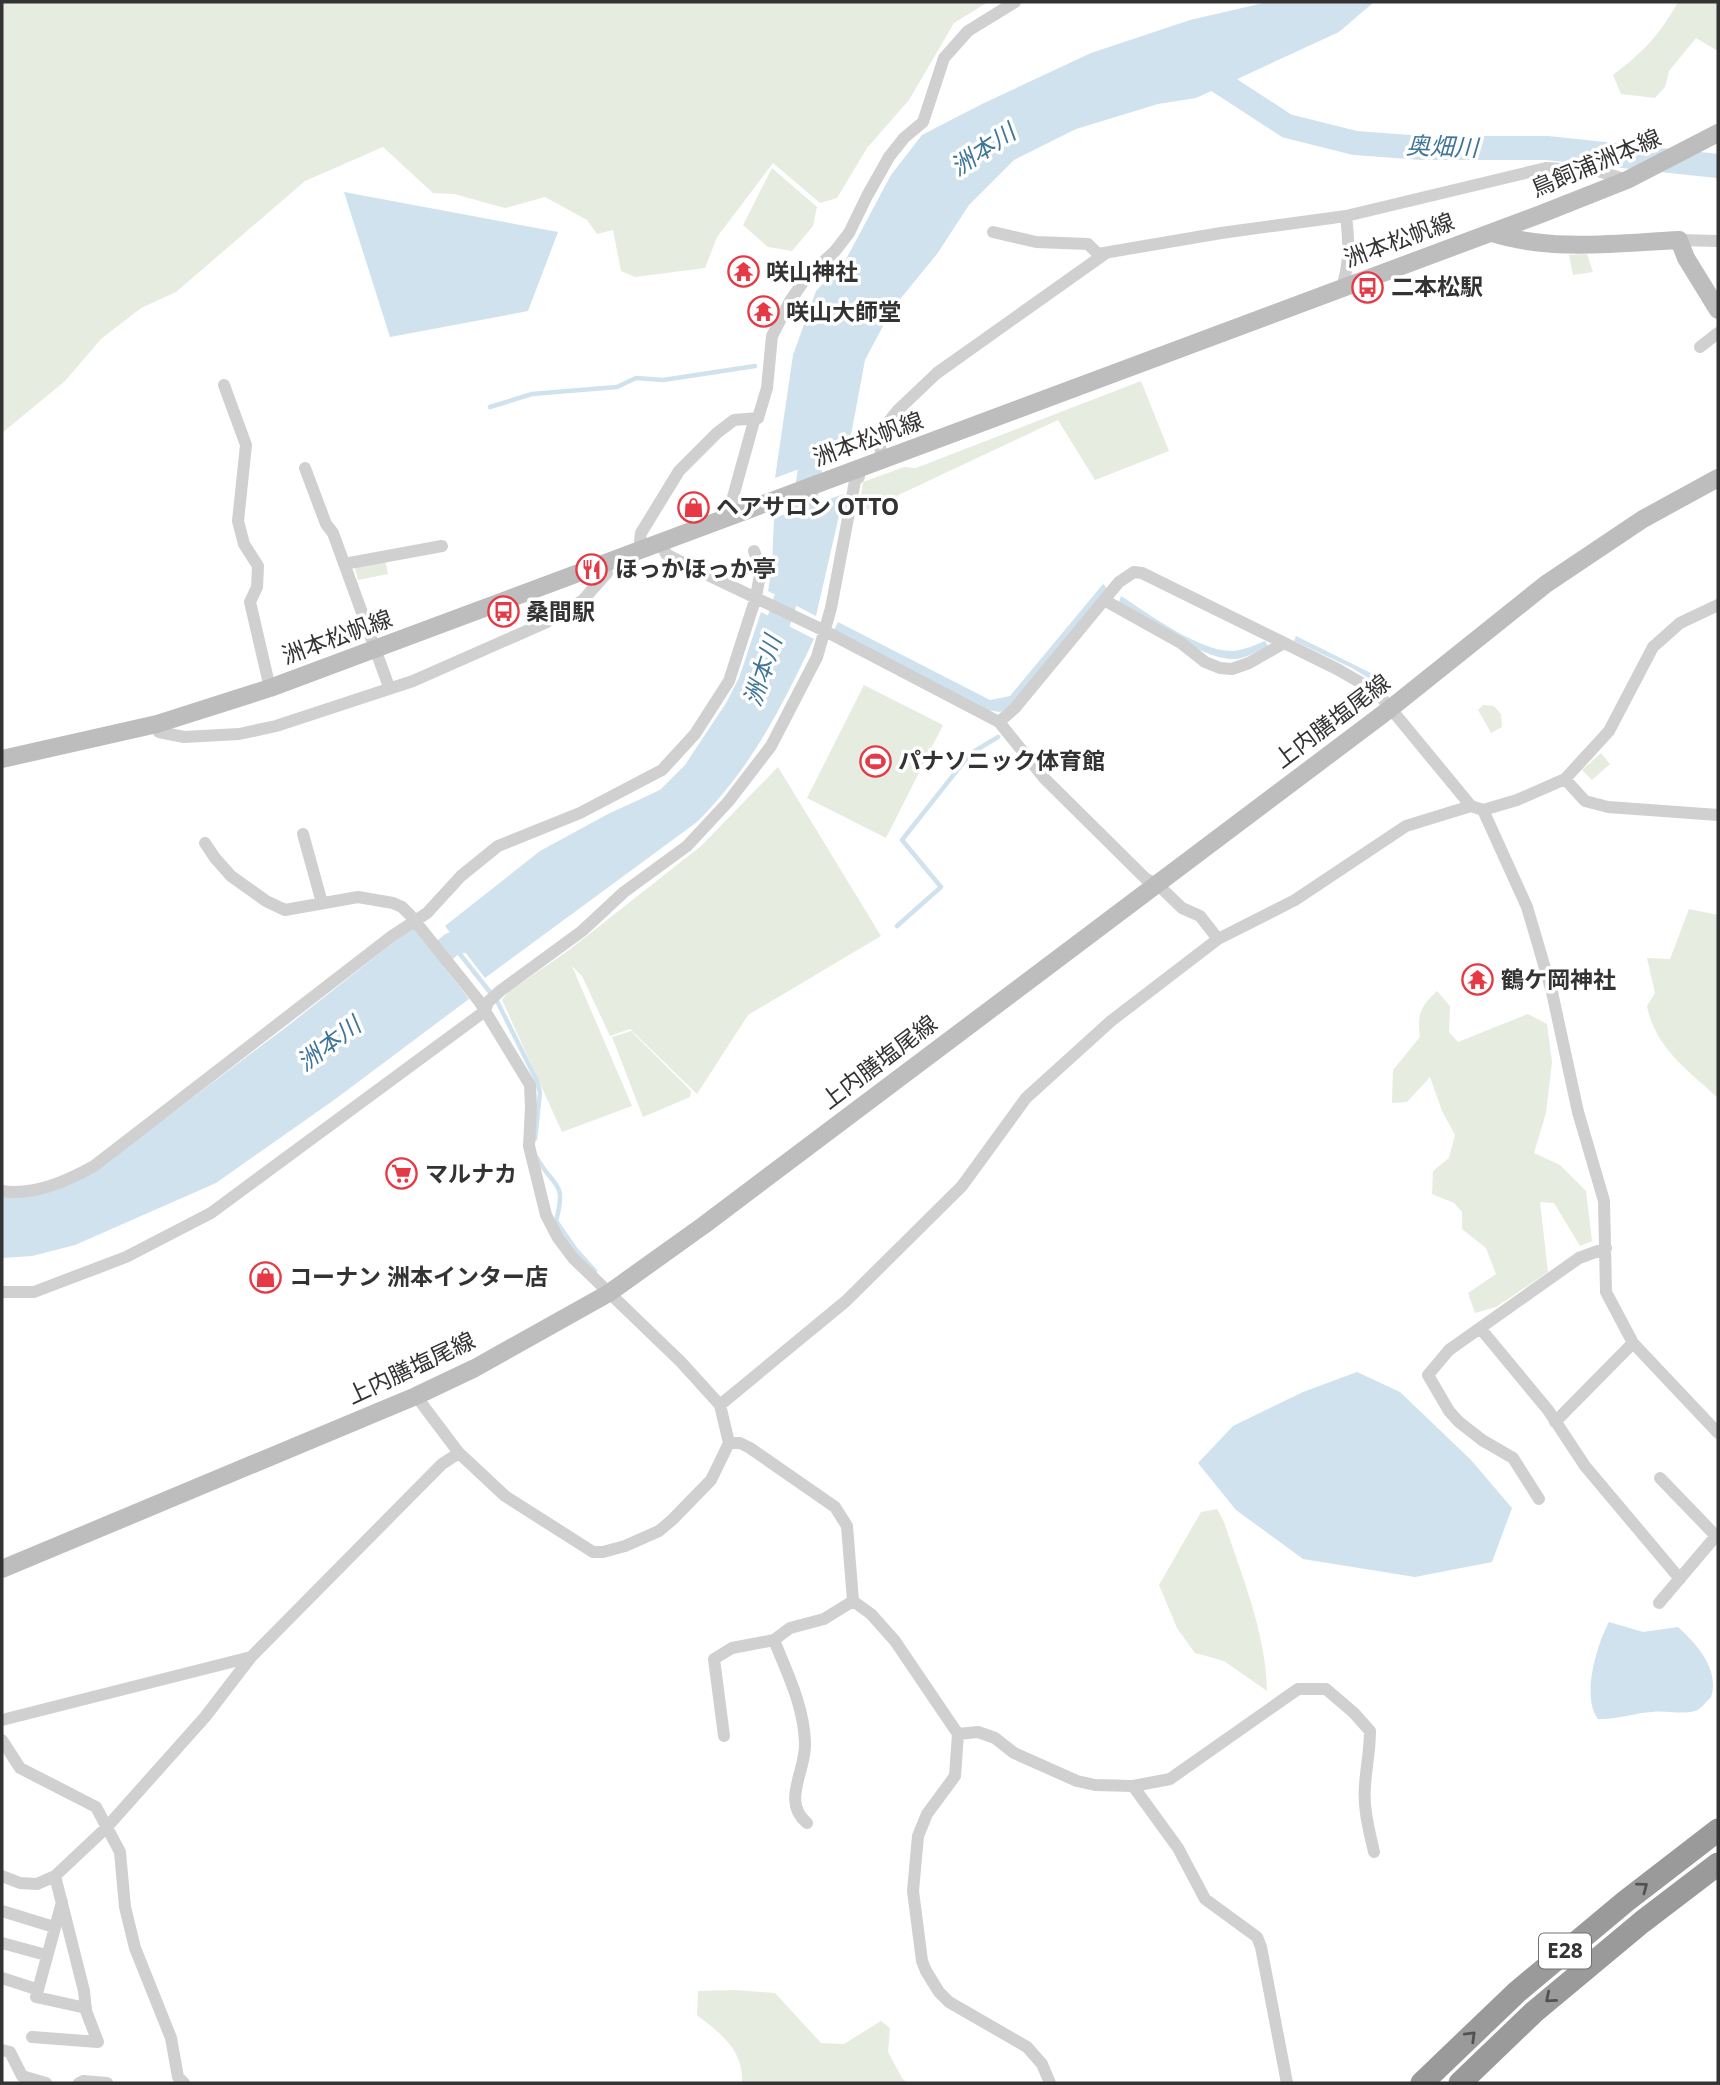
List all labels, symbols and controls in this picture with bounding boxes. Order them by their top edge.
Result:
water label: 洲本川 [943,113,1024,183]
street label: 鳥飼浦洲本線 [1526,120,1665,204]
water label: 奥畑川 [1405,128,1482,163]
street label: 洲本松帆線 [1339,204,1458,274]
temple icon: 咲山神社 [726,255,760,289]
place label: 咲山神社 [766,255,858,287]
bus stop icon: 二本松駅 [1351,270,1385,304]
place label: 二本松駅 [1391,270,1483,302]
temple icon: 咲山大師堂 [746,295,780,329]
place label: 咲山大師堂 [786,295,901,327]
street label: 洲本松帆線 [808,403,927,473]
shop icon: ヘアサロン OTTO [676,490,710,524]
place label: ヘアサロン OTTO [716,490,899,522]
restaurant icon: ほっかほっか亭 [575,552,609,586]
place label: ほっかほっか亭 [615,552,776,584]
bus stop icon: 桑間駅 [486,595,520,629]
place label: 桑間駅 [526,595,595,627]
street label: 洲本松帆線 [277,601,396,671]
water label: 洲本川 [735,628,789,710]
street label: 上内膳塩尾線 [1267,666,1396,775]
sports icon: パナソニック体育館 [858,744,892,778]
place label: パナソニック体育館 [898,744,1105,776]
temple icon: 鶴ケ岡神社 [1461,963,1495,997]
place label: 鶴ケ岡神社 [1501,963,1616,995]
water label: 洲本川 [289,1006,369,1078]
street label: 上内膳塩尾線 [814,1007,943,1116]
supermarket icon: マルナカ [385,1157,419,1191]
place label: マルナカ [425,1157,517,1189]
shop icon: コーナン 洲本インター店 [249,1260,283,1294]
place label: コーナン 洲本インター店 [289,1260,548,1292]
street label: 上内膳塩尾線 [341,1323,480,1411]
one-way arrow [1636,1883,1648,1896]
road number: E28 [1539,1934,1591,1968]
one-way arrow [1546,1990,1559,2002]
one-way arrow [1463,2031,1476,2044]

